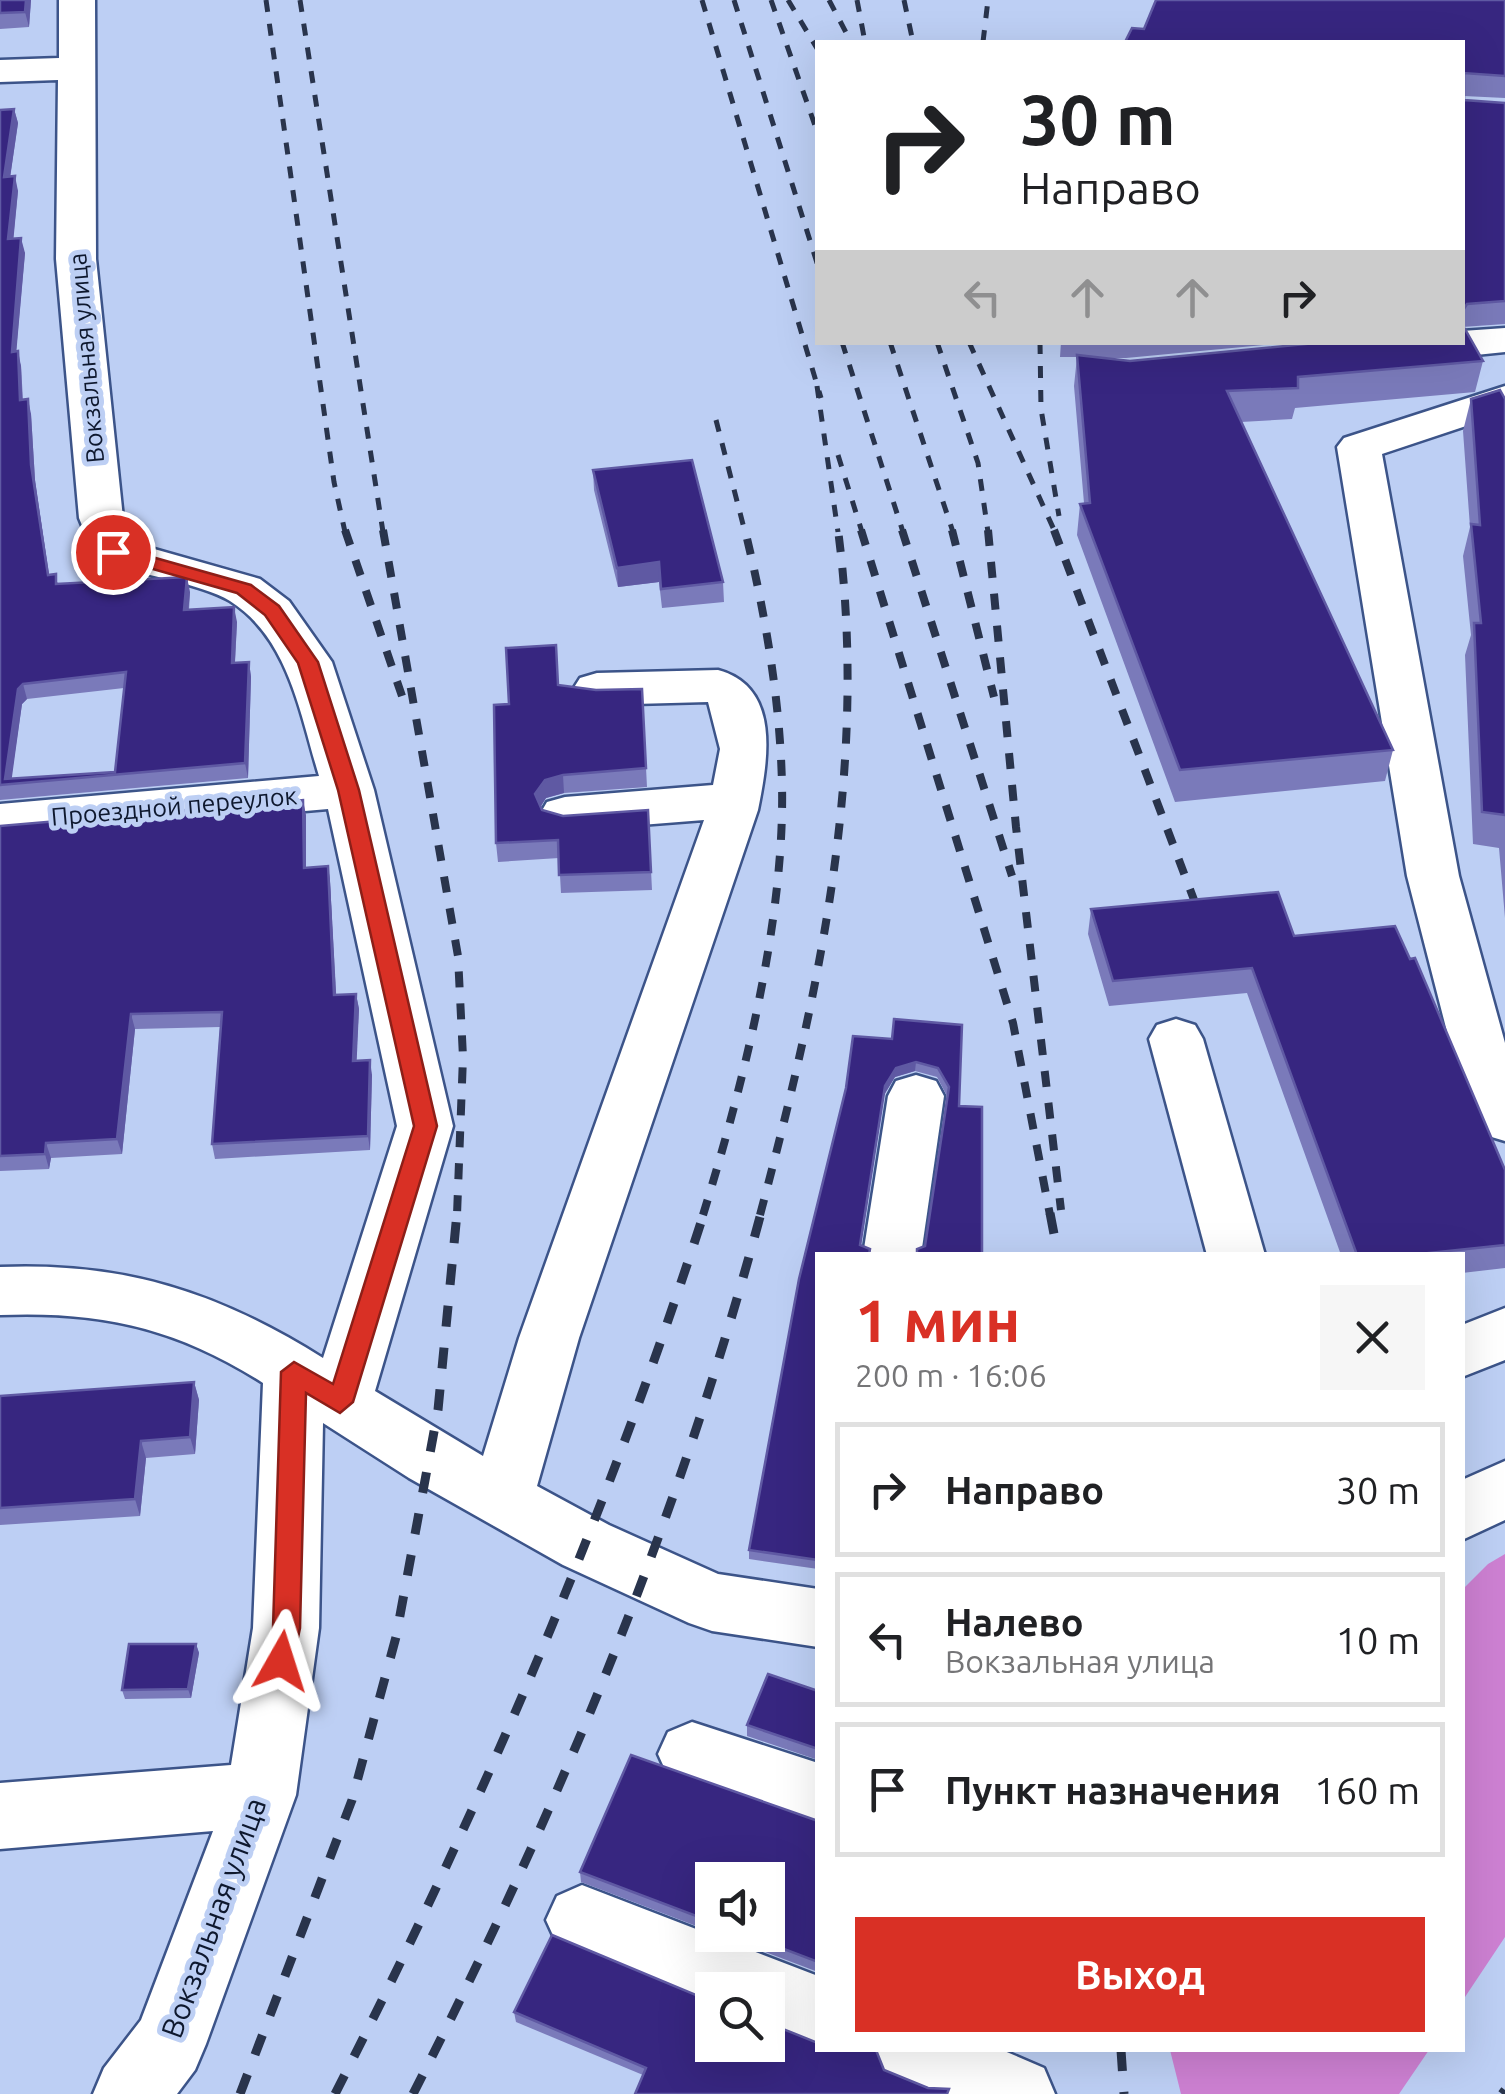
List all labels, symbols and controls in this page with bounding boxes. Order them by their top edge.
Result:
icon: right [855,80,985,210]
text: 30 m [1020,80,1176,158]
text: Направо [1020,162,1201,213]
street label: Вокзальная улица [63,252,109,464]
icon: left [955,270,1010,325]
icon: ahead [1060,270,1115,325]
icon: ahead [1165,270,1220,325]
icon: right [1270,270,1325,325]
pin [71,510,156,595]
icon: arrive [86,525,141,580]
street label: Проездной переулок [50,781,298,831]
button: close [1320,1285,1425,1390]
text: 1 мин [855,1286,1020,1353]
text: 200 m · 16:06 [855,1357,1047,1393]
icon: right [860,1462,915,1517]
text: Направо [945,1469,1104,1511]
text: 30 m [1336,1469,1420,1511]
text: Налево [945,1601,1084,1643]
position arrow [229,1609,333,1713]
icon: left [860,1612,915,1667]
text: 10 m [1336,1619,1420,1661]
text: Вокзальная улица [945,1643,1215,1679]
icon: arrive [860,1762,915,1817]
text: Пункт назначения [945,1769,1281,1811]
text: 160 m [1314,1769,1420,1811]
street label: Вокзальная улица [154,1793,272,2042]
map controls [695,1862,785,2062]
button: sound [695,1862,785,1952]
button: Выход [855,1917,1425,2032]
button: search [695,1972,785,2062]

